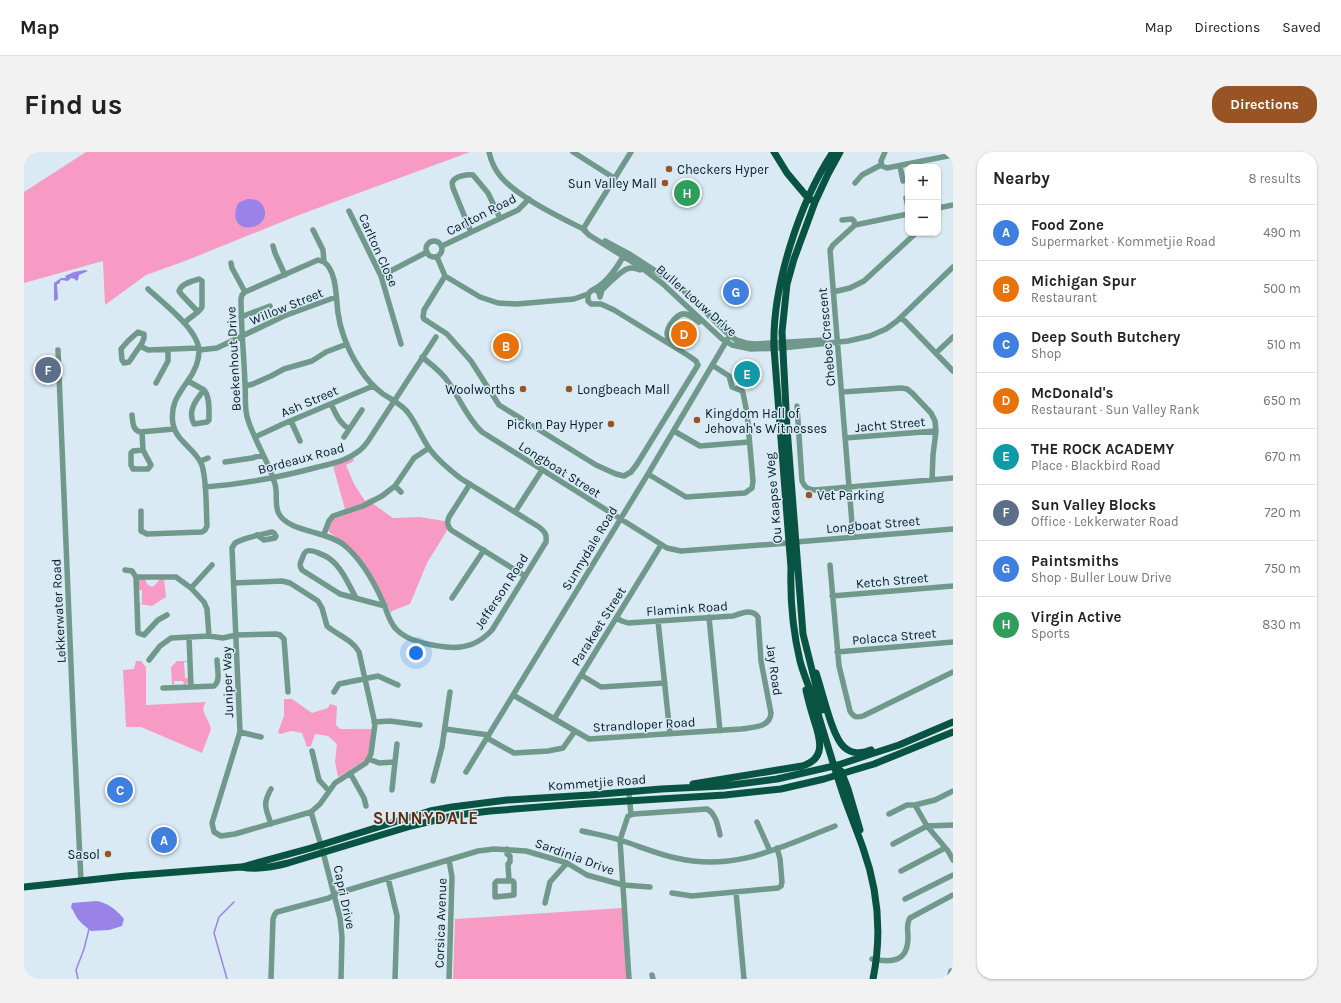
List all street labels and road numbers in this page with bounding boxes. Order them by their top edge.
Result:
street label: Carlton Road [444,190,519,238]
street label: Carlton Close [356,211,402,289]
street label: Buller Louw Drive [654,261,740,339]
street label: Willow Street [247,285,325,328]
street label: Chebec Crescent [815,287,838,387]
street label: Boekenhout Drive [223,306,244,412]
street label: Ash Street [278,383,340,420]
street label: Jacht Street [854,414,926,435]
street label: Longboat Street [516,438,604,501]
street label: Bordeaux Road [256,440,346,477]
street label: Ou Kaapse Weg [762,451,785,544]
street label: Sunnydale Road [558,503,620,593]
street label: Longboat Street [826,513,921,536]
street label: Jefferson Road [471,551,531,632]
street label: Lekkerwater Road [48,558,69,664]
street label: Ketch Street [855,570,929,591]
street label: Parakeet Street [568,584,629,669]
street label: Flamink Road [646,598,728,619]
street label: Polacca Street [851,625,937,648]
street label: Jay Road [763,644,786,697]
street label: Juniper Way [219,646,236,718]
street label: Strandloper Road [592,714,696,735]
street label: Kommetjie Road [547,772,647,793]
street label: Sardinia Drive [533,835,617,878]
street label: Capri Drive [330,864,359,931]
street label: Corsica Avenue [431,877,450,968]

